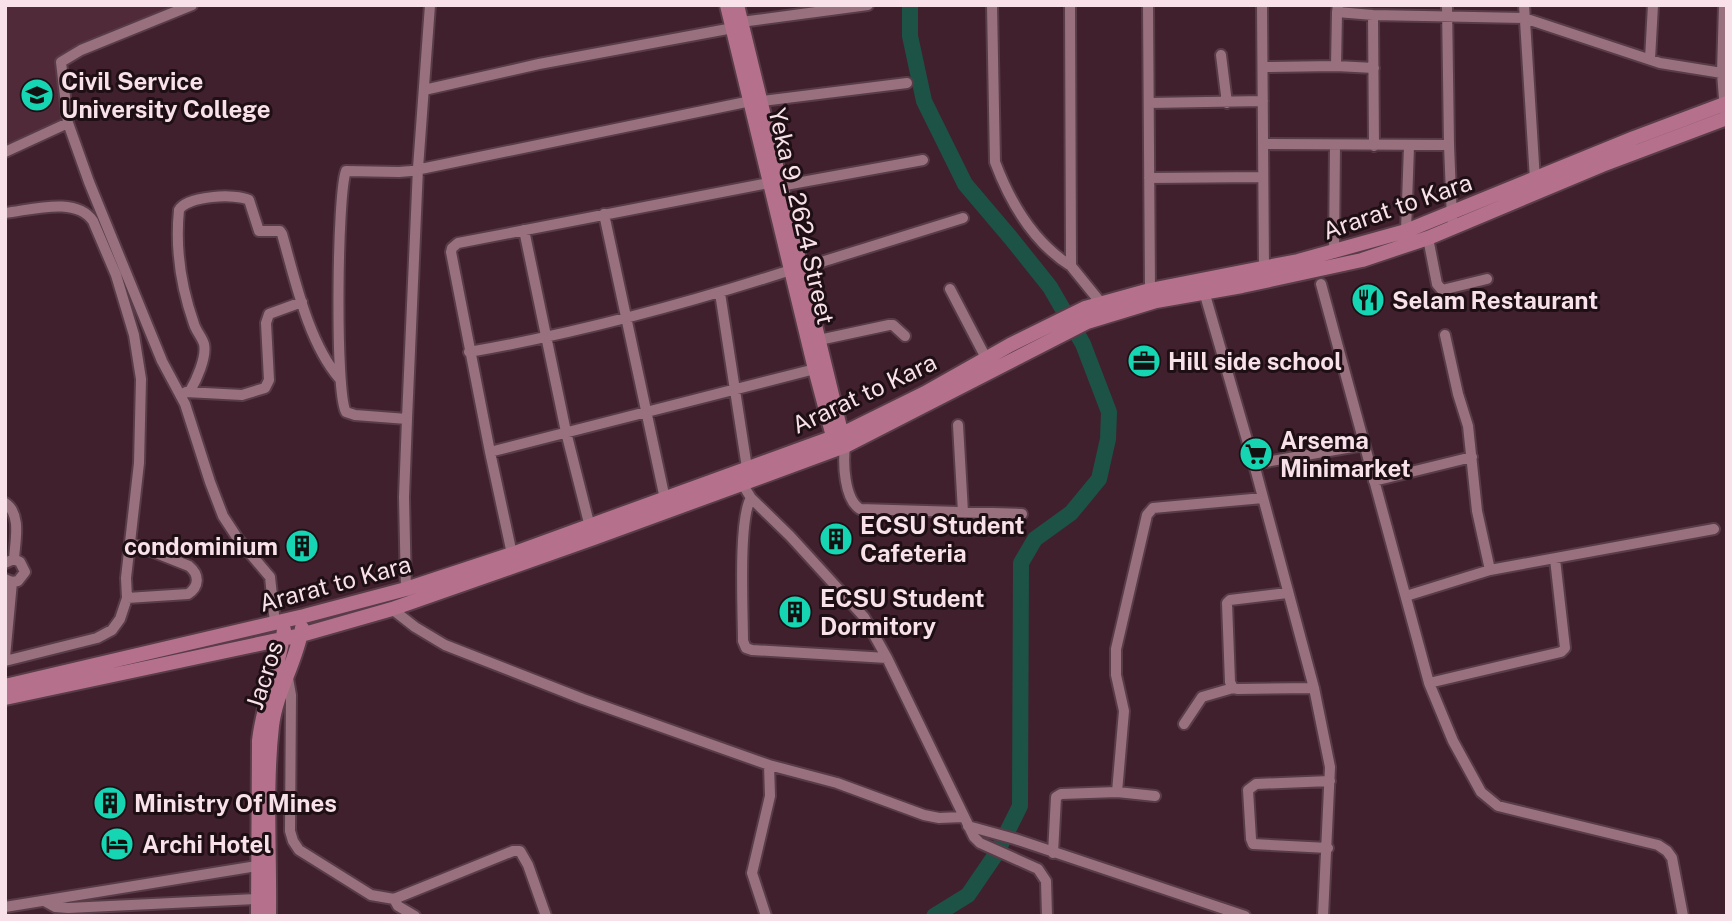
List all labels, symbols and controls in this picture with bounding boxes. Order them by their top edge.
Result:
place label: Civil Service University College [61,67,271,123]
school or university icon: Civil Service University College [18,76,56,114]
street label: Yeka 9_2624 Street [763,105,841,327]
street label: Ararat to Kara [1319,167,1475,245]
restaurant icon: Selam Restaurant [1349,281,1387,319]
place label: Selam Restaurant [1392,286,1598,314]
office icon: Hill side school [1125,342,1163,380]
street label: Ararat to Kara [787,347,941,439]
place label: Hill side school [1168,347,1342,375]
place label: Arsema Minimarket [1280,426,1411,482]
supermarket icon: Arsema Minimarket [1237,435,1275,473]
place label: ECSU Student Cafeteria [860,511,1024,567]
building icon: ECSU Student Cafeteria [817,520,855,558]
building icon: condominium [283,527,321,565]
place label: condominium [124,532,278,560]
street label: Ararat to Kara [256,549,414,617]
place label: ECSU Student Dormitory [820,584,984,640]
building icon: ECSU Student Dormitory [776,593,814,631]
street label: Jacros [240,637,288,713]
building icon: Ministry Of Mines [91,784,129,822]
place label: Ministry Of Mines [134,789,337,817]
hotel icon: Archi Hotel [98,825,136,863]
place label: Archi Hotel [142,830,271,858]

